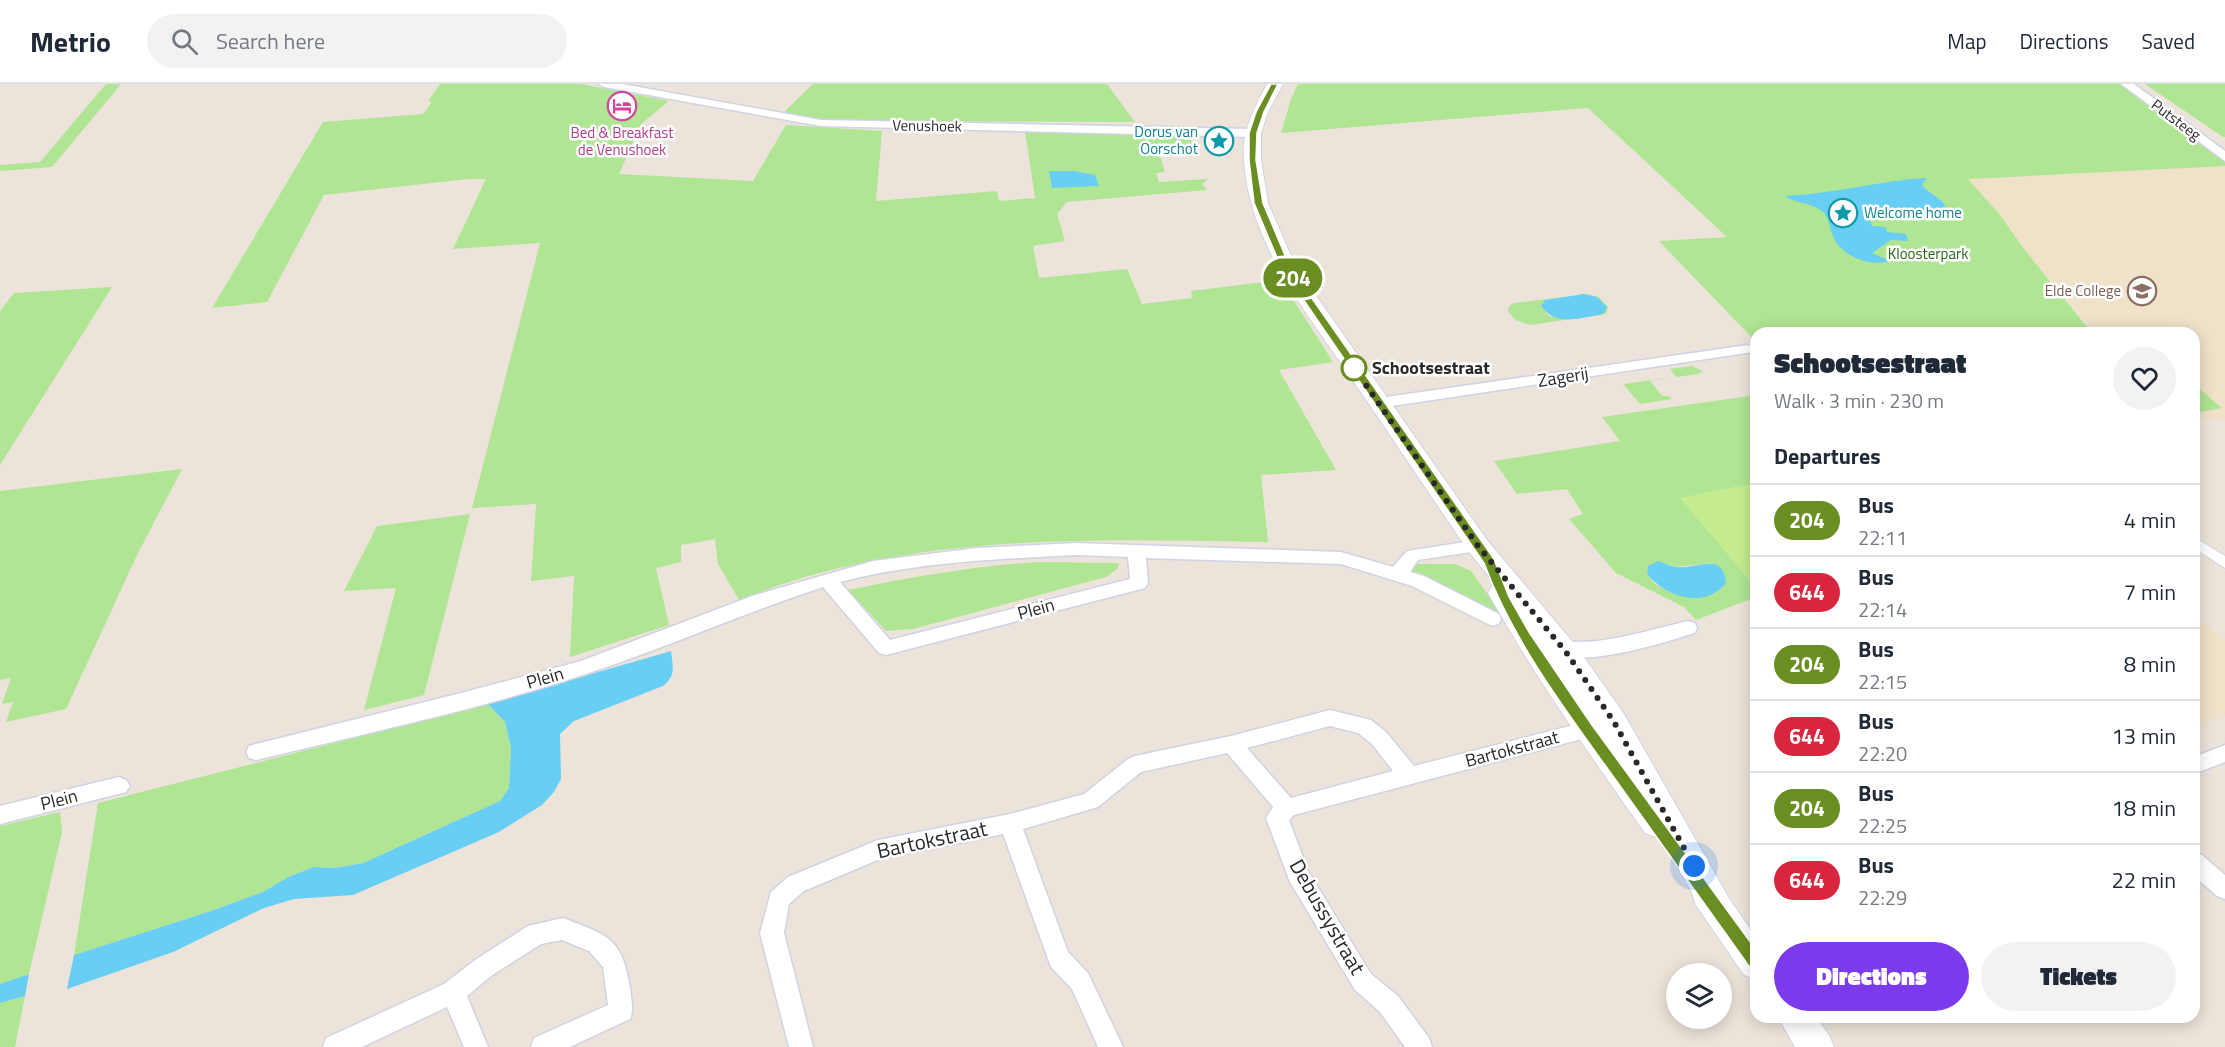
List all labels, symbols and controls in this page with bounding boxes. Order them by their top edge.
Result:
search box [147,14,567,68]
text: Metrio [30,20,111,63]
text: Search here [216,24,325,58]
icon: search [168,25,201,58]
text: Map [1947,25,1987,57]
text: Directions [2020,25,2109,57]
text: Saved [2142,25,2195,57]
hotel icon: Bed & Breakfast de Venushoek [606,90,638,122]
street label: Putsteeg [2147,93,2206,146]
street label: Venushoek [892,113,962,138]
place label: Dorus van Oorschot [1134,120,1199,160]
place label: Bed & Breakfast de Venushoek [571,121,674,161]
place icon: Dorus van Oorschot [1203,125,1235,157]
place icon: Welcome home [1827,197,1859,229]
place label: Welcome home [1864,201,1962,224]
park label: Kloosterpark [1888,242,1968,265]
line badge: 204 [1258,258,1328,298]
text: 204 [1275,262,1311,294]
school or university icon: Elde College [2126,275,2158,307]
place label: Elde College [2045,279,2121,302]
text: Schootsestraat [1774,341,1966,384]
button: heart [2113,347,2176,410]
place label: Schootsestraat [1372,354,1490,381]
marker: Schootsestraat [1341,355,1367,381]
street label: Zagerij [1536,359,1590,394]
text: Walk · 3 min · 230 m [1774,385,1944,416]
text: Departures [1774,439,1881,473]
text: Bus [1858,488,1894,522]
text: 4 min [2124,503,2176,537]
text: 204 [1789,504,1825,536]
text: 22:11 [1858,522,1907,553]
text: Bus [1858,560,1894,594]
text: 7 min [2124,575,2176,609]
text: 644 [1789,576,1825,608]
street label: Plein [1014,591,1057,626]
text: 22:14 [1858,594,1907,625]
text: Bus [1858,632,1894,666]
text: 8 min [2124,647,2176,681]
text: 204 [1789,648,1825,680]
street label: Plein [523,659,567,696]
text: 22:15 [1858,666,1907,697]
text: Bus [1858,704,1894,738]
text: 13 min [2111,719,2176,753]
text: 644 [1789,720,1825,752]
street label: Bartokstraat [1462,723,1562,774]
text: 22:20 [1858,738,1907,769]
text: Bus [1858,776,1894,810]
street label: Plein [37,782,80,817]
text: 18 min [2111,791,2176,825]
text: 204 [1789,792,1825,824]
text: 22:25 [1858,810,1907,841]
street label: Bartokstraat [874,812,991,866]
text: Bus [1858,848,1894,882]
your location [1679,851,1709,881]
street label: Debussystraat [1282,853,1374,981]
text: 22 min [2111,863,2176,897]
text: 644 [1789,864,1825,896]
text: 22:29 [1858,882,1907,913]
button: Directions [1774,942,1969,1011]
button: Tickets [1981,942,2176,1011]
map controls [1666,963,1732,1029]
button: layers [1666,963,1732,1029]

